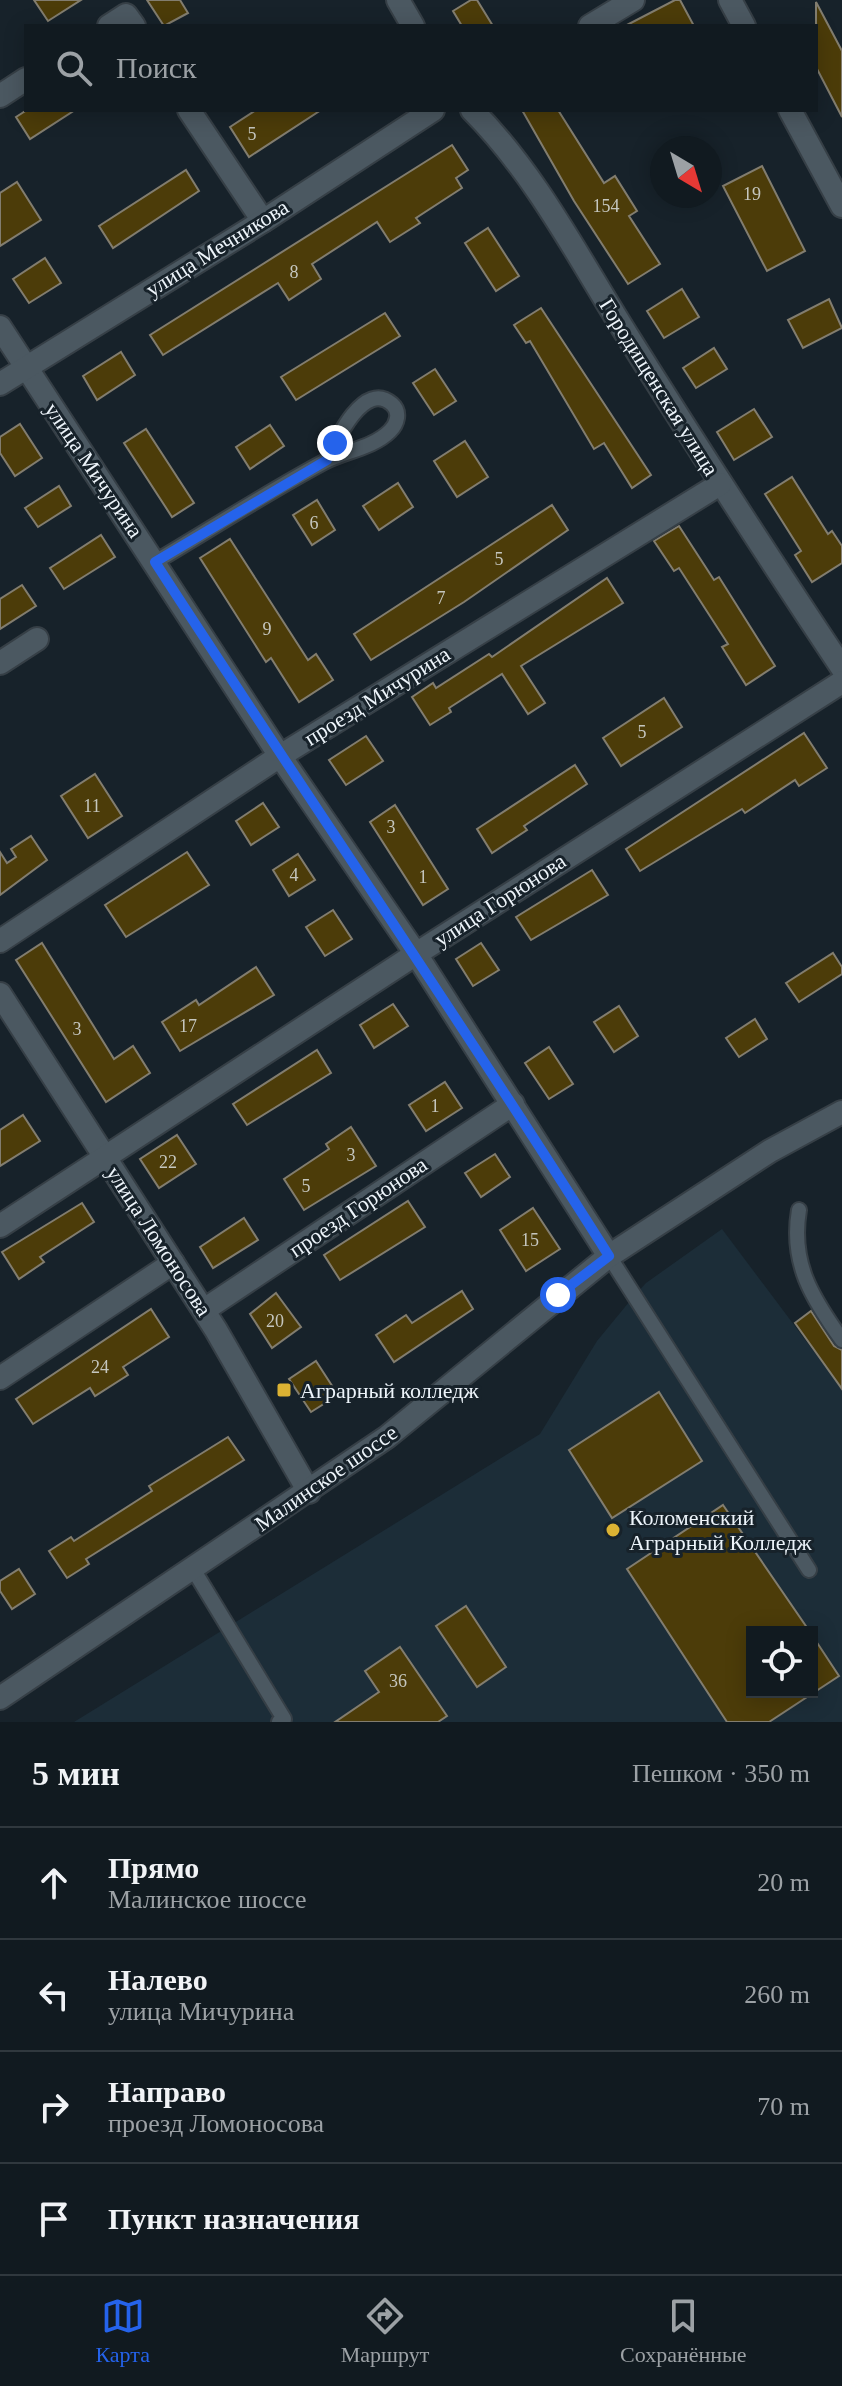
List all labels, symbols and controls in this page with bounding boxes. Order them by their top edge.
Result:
search box [24,24,818,112]
icon: search [52,46,96,90]
text: Поиск [116,51,197,84]
house number: 5 [248,124,257,144]
north arrow [650,136,722,208]
house number: 19 [743,184,761,204]
street label: улица Мечникова [141,194,293,302]
house number: 154 [593,196,620,216]
house number: 8 [290,262,299,282]
street label: Городищенская улица [594,294,724,480]
street label: улица Мичурина [40,398,149,542]
route end [317,425,353,461]
house number: 6 [310,513,319,533]
house number: 5 [495,549,504,569]
house number: 7 [437,588,446,608]
house number: 9 [263,619,272,639]
street label: проезд Мичурина [300,641,455,751]
house number: 5 [638,722,647,742]
house number: 11 [83,796,101,816]
house number: 3 [387,817,396,837]
street label: улица Горюнова [430,848,571,952]
house number: 4 [290,865,299,885]
house number: 1 [419,867,428,887]
house number: 17 [179,1016,197,1036]
house number: 3 [73,1019,82,1039]
house number: 1 [431,1096,440,1116]
house number: 3 [347,1145,356,1165]
house number: 22 [159,1152,177,1172]
street label: проезд Горюнова [284,1152,432,1262]
street label: улица Ломоносова [101,1161,217,1321]
house number: 5 [302,1176,311,1196]
house number: 15 [521,1230,539,1250]
route start [540,1277,576,1313]
house number: 20 [266,1311,284,1331]
house number: 24 [91,1357,109,1377]
place label: Аграрный колледж [300,1378,479,1403]
marker: Аграрный колледж [275,1381,293,1399]
street label: Малинское шоссе [250,1420,402,1536]
place label: Коломенский Аграрный Колледж [629,1505,812,1555]
marker: Коломенский Аграрный Колледж [604,1521,622,1539]
map controls [746,1626,818,1698]
button: locate [746,1626,818,1698]
house number: 36 [389,1671,407,1691]
text: 5 мин [32,1755,120,1792]
text: Пешком · 350 m [632,1759,810,1788]
text: Прямо [108,1851,199,1884]
icon: ahead [32,1861,76,1905]
text: 20 m [757,1868,810,1897]
text: Малинское шоссе [108,1885,307,1914]
text: Налево [108,1963,208,1996]
icon: left [32,1973,76,2017]
text: 260 m [744,1980,810,2009]
text: улица Мичурина [108,1997,294,2026]
text: Направо [108,2075,226,2108]
icon: right [32,2085,76,2129]
text: 70 m [757,2092,810,2121]
text: проезд Ломоносова [108,2109,324,2138]
icon: arrive [32,2197,76,2241]
text: Пункт назначения [108,2202,360,2235]
tab: Карта [95,2294,150,2368]
tab: Маршрут [341,2294,429,2368]
tab: Сохранённые [620,2294,747,2368]

